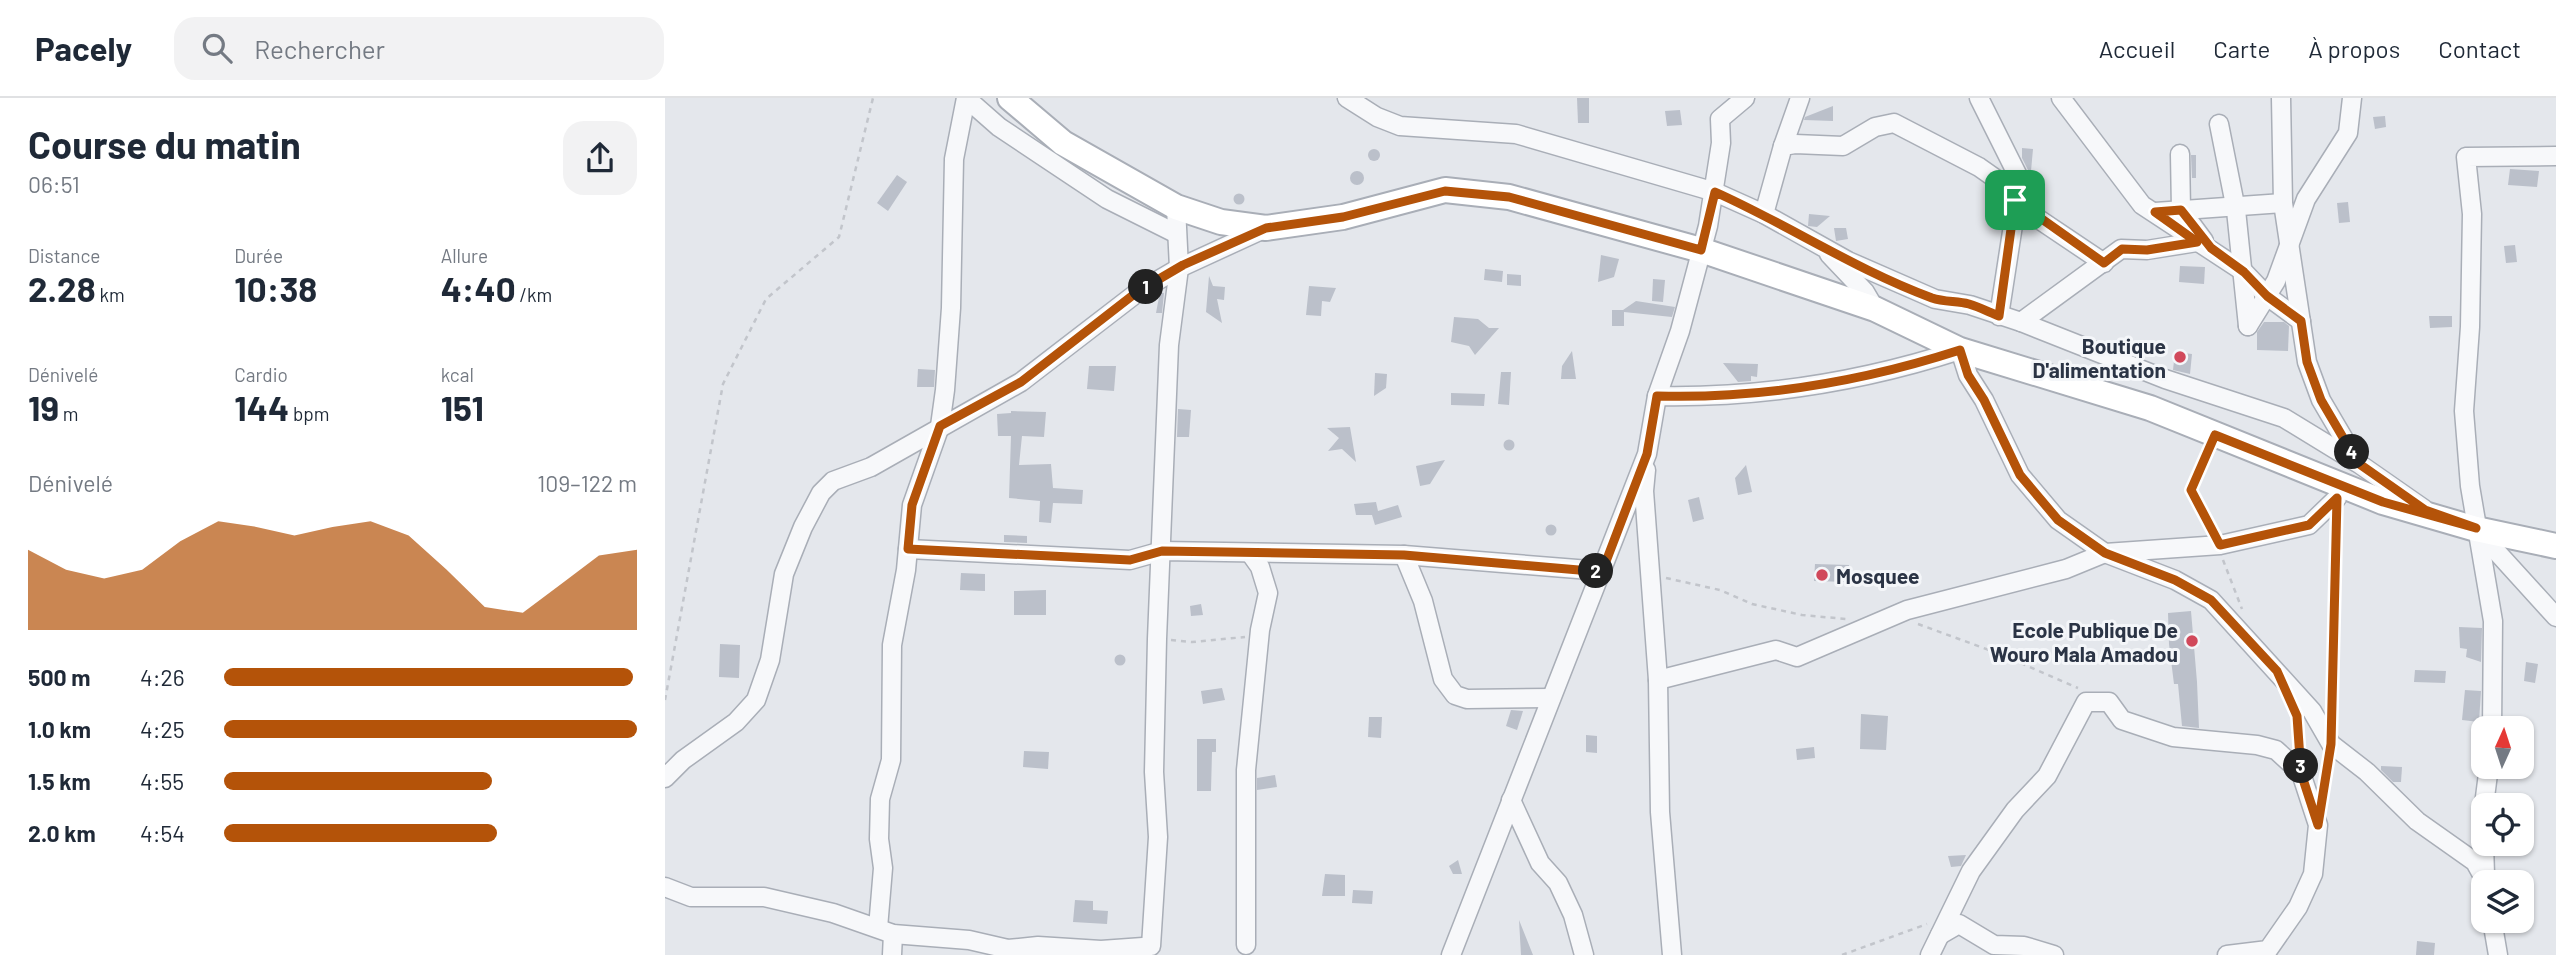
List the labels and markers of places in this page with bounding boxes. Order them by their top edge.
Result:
pin [1985,170,2045,230]
pin: 1 [1128,270,1163,304]
place label: Boutique D'alimentation [2032,333,2166,382]
marker: Boutique D'alimentation [2172,349,2188,365]
pin: 4 [2335,434,2369,470]
pin: 2 [1579,554,1613,588]
place label: Mosquee [1836,563,1920,588]
marker: Mosquee [1814,567,1830,583]
place label: Ecole Publique De Wouro Mala Amadou [1990,617,2178,666]
marker: Ecole Publique De Wouro Mala Amadou [2184,633,2200,649]
pin: 3 [2283,748,2319,784]

